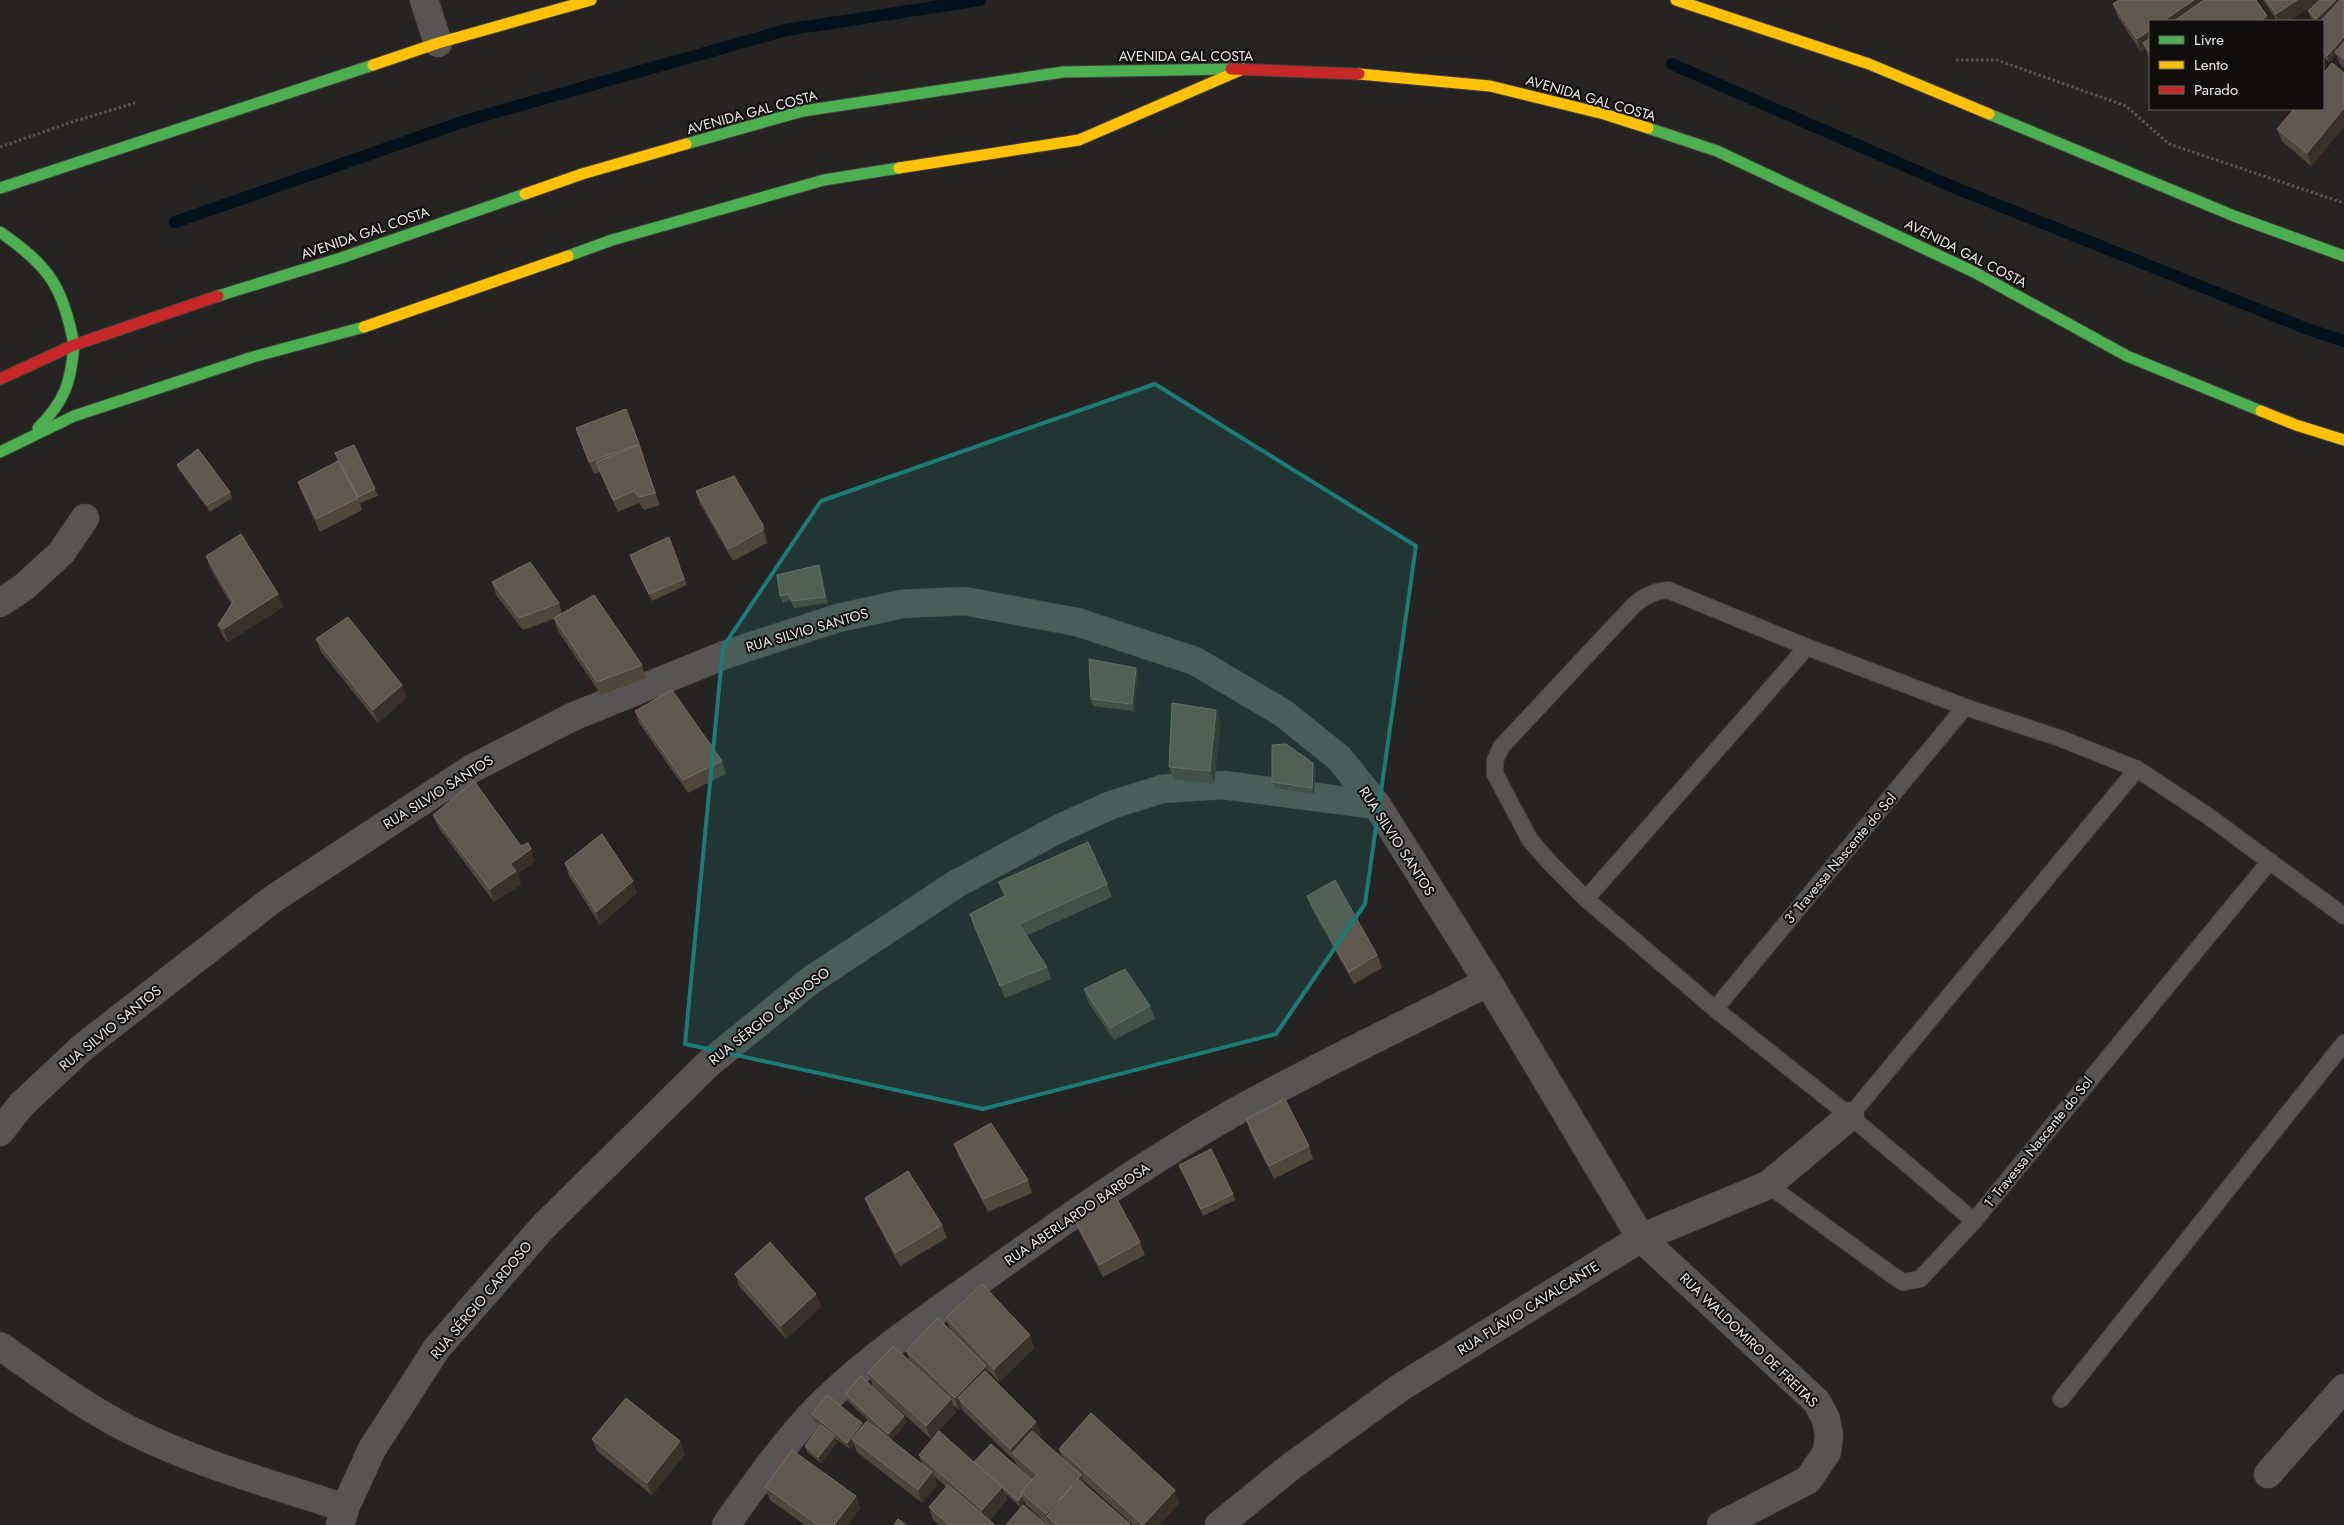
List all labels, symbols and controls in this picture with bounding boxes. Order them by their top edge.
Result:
legend [2149,20,2324,110]
text: Livre [2194,29,2224,51]
street label: AVENIDA GAL COSTA [1119,46,1254,66]
text: Lento [2194,54,2228,76]
street label: AVENIDA GAL COSTA [1524,70,1659,126]
text: Parado [2194,79,2238,101]
street label: AVENIDA GAL COSTA [684,85,820,139]
street label: AVENIDA GAL COSTA [298,201,433,264]
street label: AVENIDA GAL COSTA [1902,214,2031,293]
street label: RUA SILVIO SANTOS [744,603,871,657]
street label: RUA SILVIO SANTOS [379,750,497,834]
street label: RUA SILVIO SANTOS [1354,783,1440,900]
street label: 3ª Travessa Nascente do Sol [1779,788,1901,928]
street label: RUA SÉRGIO CARDOSO [704,962,834,1070]
street label: RUA SILVIO SANTOS [55,980,166,1076]
street label: 1ª Travessa Nascente do Sol [1979,1072,2097,1212]
street label: RUA ABERLARDO BARBOSA [1000,1157,1154,1270]
street label: RUA SÉRGIO CARDOSO [426,1237,536,1363]
street label: RUA FLÁVIO CAVALCANTE [1453,1256,1603,1360]
street label: RUA WALDOMIRO DE FREITAS [1675,1268,1823,1412]

